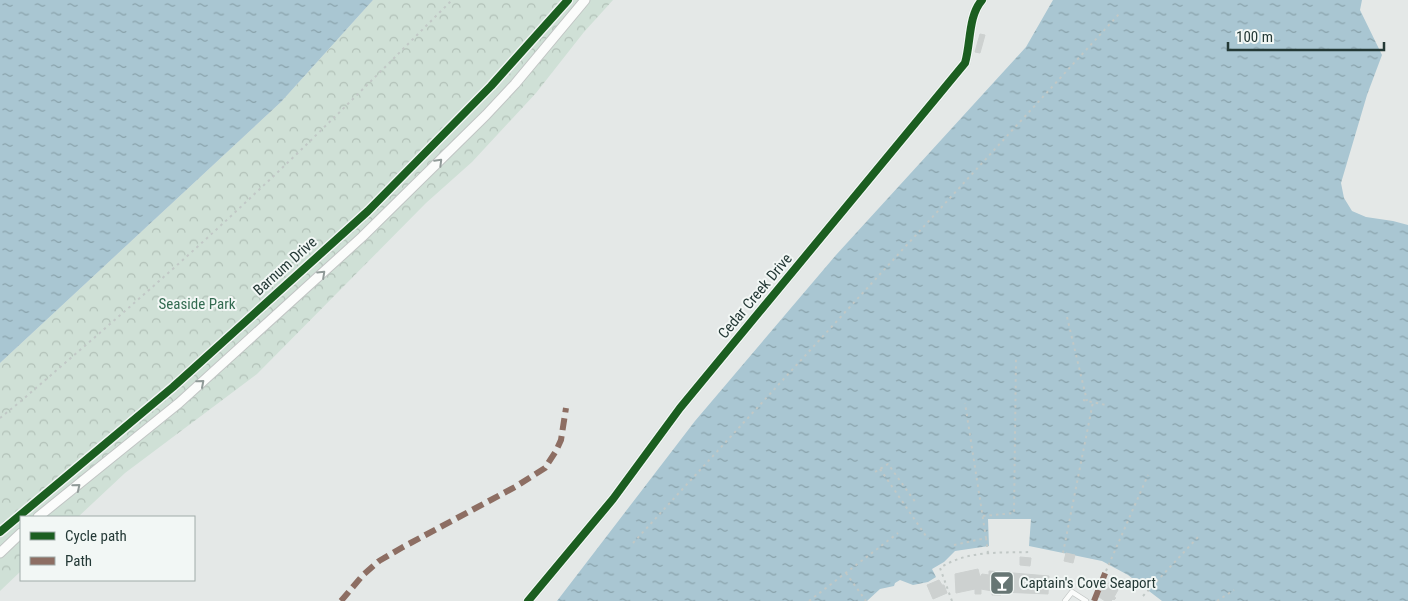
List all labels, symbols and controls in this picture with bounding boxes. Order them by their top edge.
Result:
scale bar [1228,20,1384,52]
text: 100 m [1236,28,1273,46]
one-way arrow [433,159,442,168]
street label: Barnum Drive [250,233,320,299]
street label: Cedar Creek Drive [714,250,796,342]
one-way arrow [317,271,326,280]
park label: Seaside Park [159,295,236,313]
one-way arrow [196,380,205,389]
one-way arrow [71,484,80,493]
legend [20,516,195,581]
text: Cycle path [65,527,127,545]
text: Path [65,552,92,570]
bar icon: Captain's Cove Seaport [989,570,1015,596]
place label: Captain's Cove Seaport [1020,574,1156,592]

